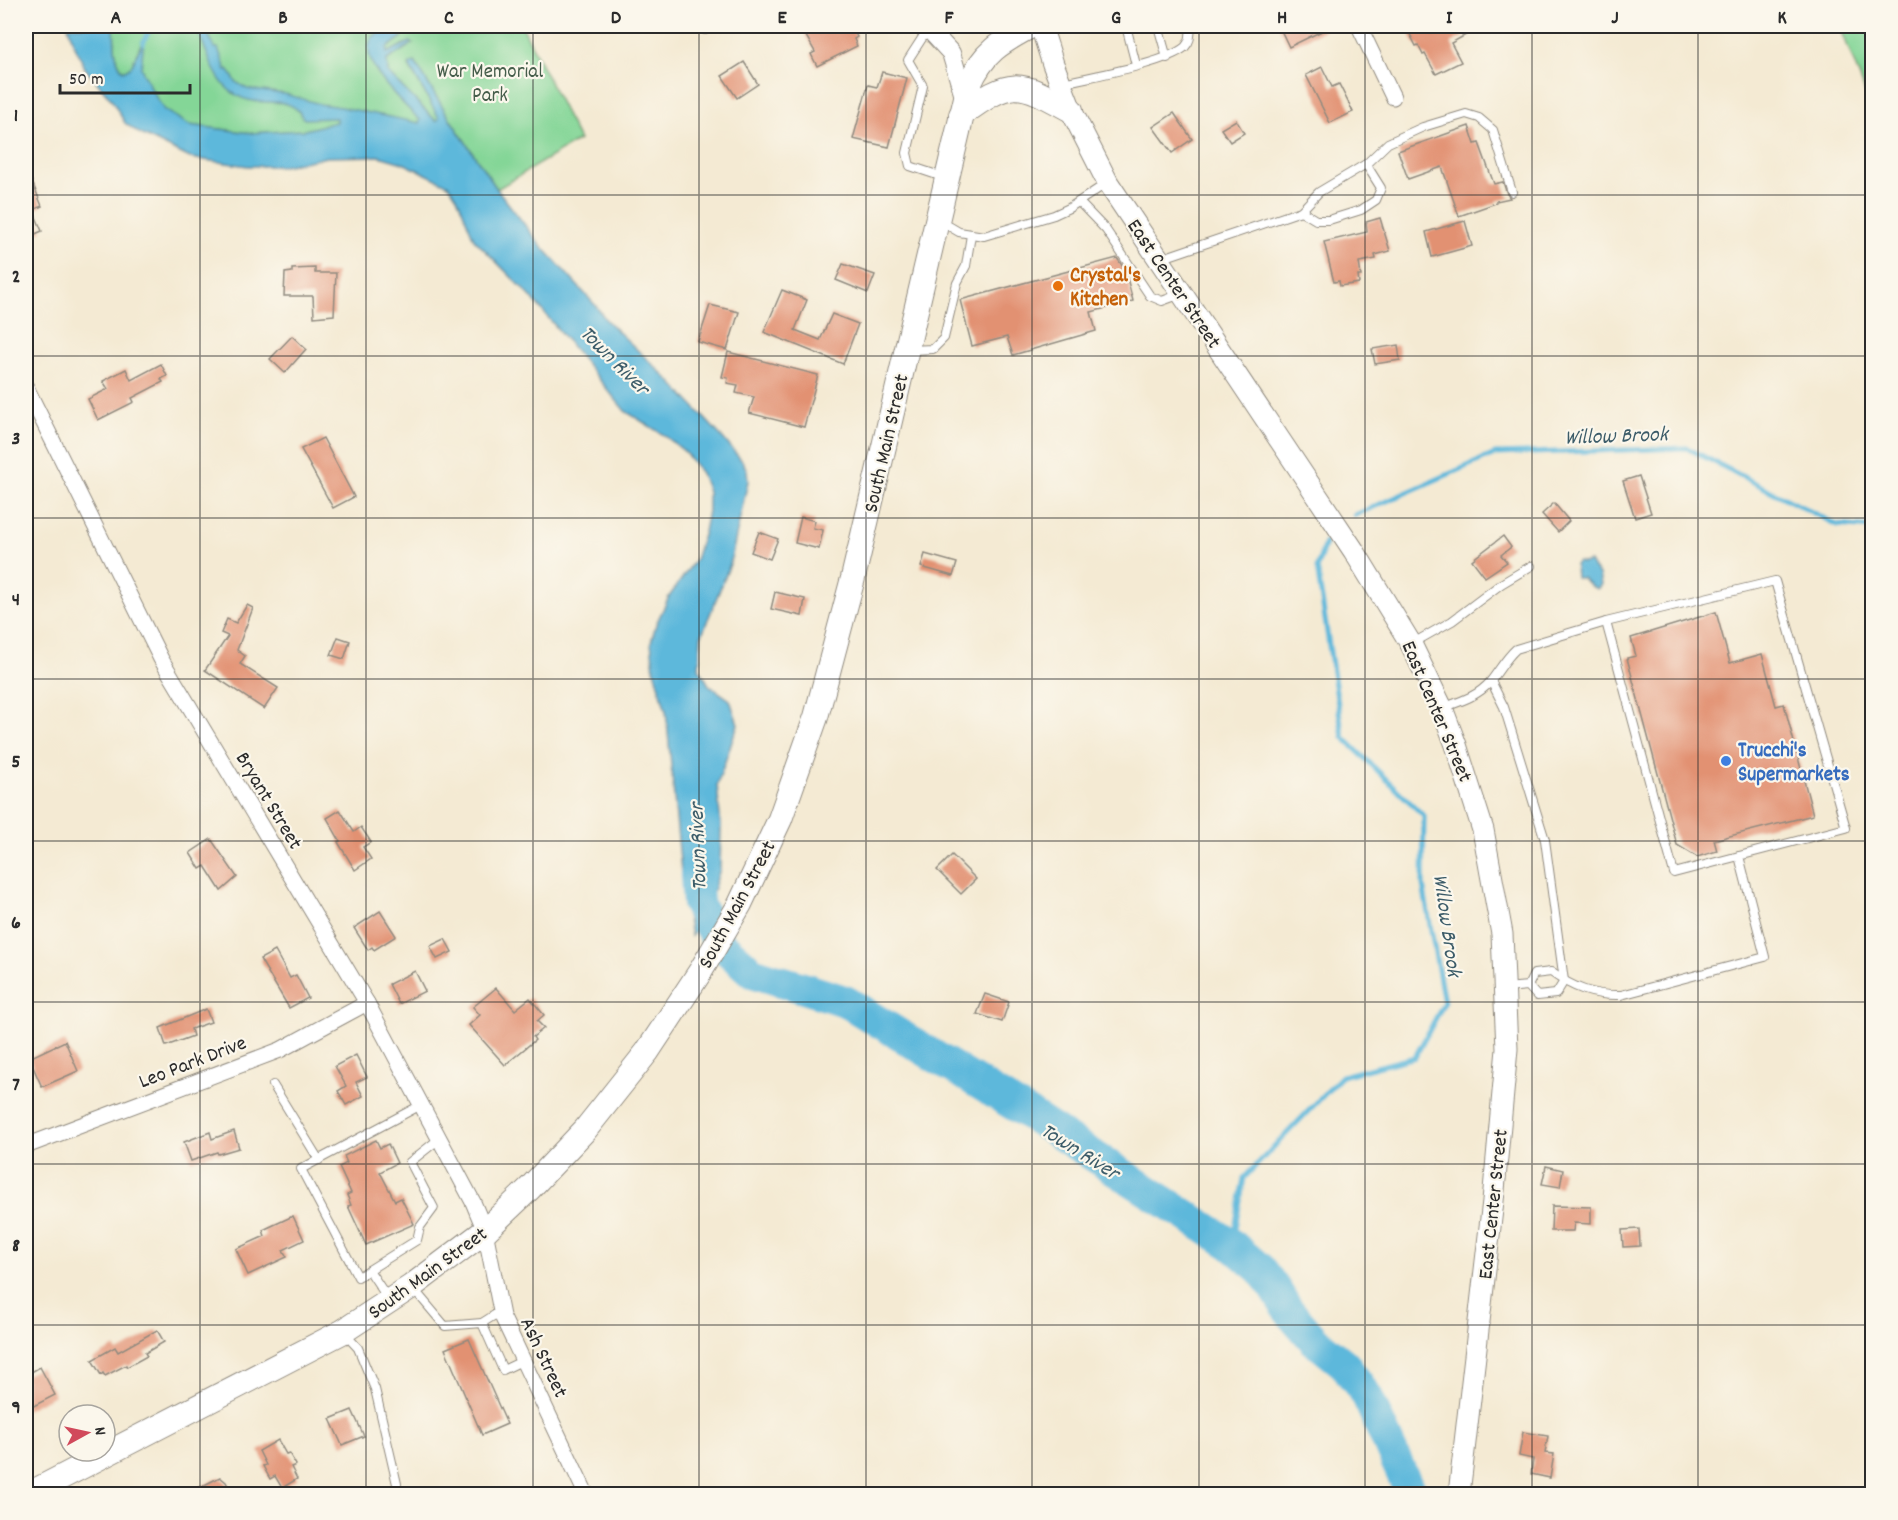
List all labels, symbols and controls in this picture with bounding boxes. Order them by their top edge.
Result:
text: A [111,5,122,33]
text: B [278,5,288,33]
text: C [444,5,454,33]
text: D [611,5,622,33]
text: E [777,5,787,33]
text: F [945,5,955,33]
text: G [1111,5,1121,33]
text: H [1277,5,1287,33]
text: I [1446,5,1453,33]
text: J [1611,5,1619,33]
text: K [1777,5,1787,33]
scale bar [60,57,190,95]
park label: War Memorial Park [437,58,543,112]
text: 50 m [69,68,104,93]
text: 1 [14,103,18,131]
street label: East Center Street [1118,214,1227,356]
place label: Crystal's Kitchen [1070,262,1141,316]
text: 2 [12,264,20,292]
marker: Crystal's Kitchen [1051,279,1065,293]
water label: Town River [572,319,658,405]
street label: South Main Street [857,371,918,516]
water label: Willow Brook [1564,420,1670,455]
text: 3 [12,426,20,454]
text: 4 [12,587,20,615]
street label: East Center Street [1392,637,1479,788]
place label: Trucchi's Supermarkets [1738,737,1850,791]
street label: Bryant Street [226,747,309,856]
text: 5 [11,749,21,777]
marker: Trucchi's Supermarkets [1719,754,1733,768]
water label: Town River [682,800,717,891]
street label: South Main Street [692,836,785,975]
water label: Willow Brook [1423,872,1468,981]
text: 6 [11,910,21,938]
street label: Leo Park Drive [135,1030,251,1098]
text: 7 [12,1072,20,1100]
water label: Town River [1034,1117,1127,1191]
street label: East Center Street [1472,1128,1518,1281]
street label: South Main Street [363,1221,495,1328]
text: 8 [12,1233,20,1261]
street label: Ash Street [511,1313,574,1404]
text: 9 [11,1395,21,1423]
north arrow [57,1403,117,1463]
text: N [87,1426,111,1437]

